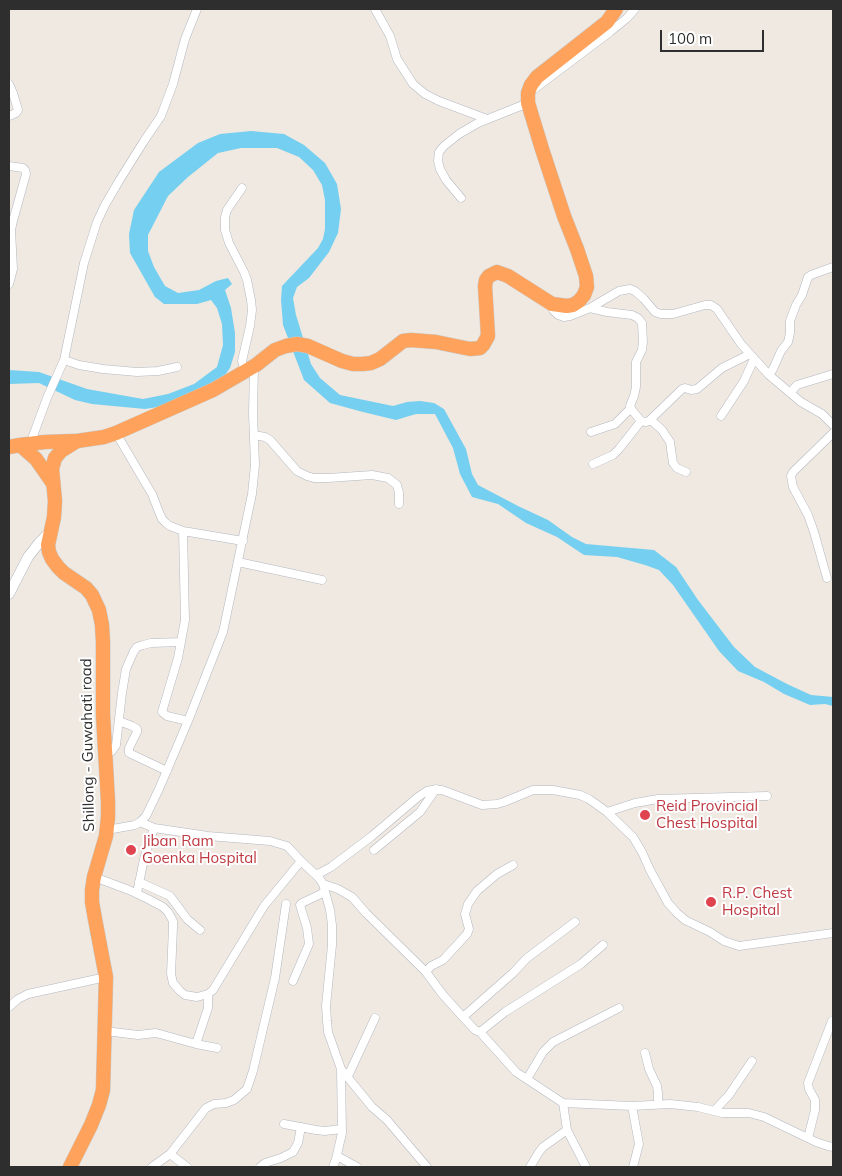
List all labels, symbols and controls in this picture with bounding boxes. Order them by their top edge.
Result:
scale bar [662,20,766,52]
text: 100 m [668,29,712,48]
street label: Shillong - Guwahati road [77,658,99,832]
place label: Reid Provincial Chest Hospital [656,797,758,832]
marker: Reid Provincial Chest Hospital [638,808,652,822]
place label: Jiban Ram Goenka Hospital [142,832,257,867]
marker: Jiban Ram Goenka Hospital [124,843,138,857]
place label: R.P. Chest Hospital [722,884,792,919]
marker: R.P. Chest Hospital [704,895,718,909]

